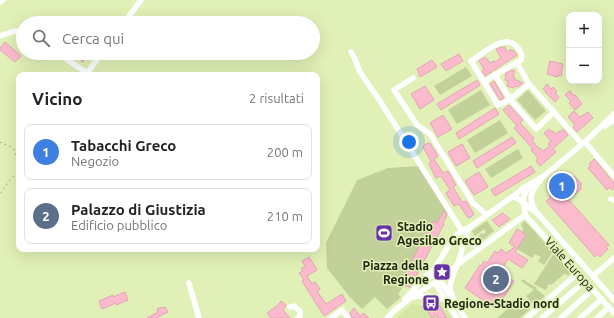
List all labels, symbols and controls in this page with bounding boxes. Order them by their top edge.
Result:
map controls [566,12,602,84]
button: + [566,12,602,48]
search box [16,16,320,60]
icon: search [30,27,52,49]
text: Cerca qui [62,30,124,47]
button: − [566,48,602,84]
text: Vicino [32,89,82,108]
text: 2 risultati [249,91,304,105]
your location [399,132,419,152]
text: Tabacchi Greco [71,137,176,154]
text: 1 [42,145,50,159]
text: 200 m [267,145,303,159]
text: Negozio [71,154,119,168]
pin: 1 [549,171,575,201]
text: Palazzo di Giustizia [71,201,206,218]
text: 2 [42,209,50,223]
text: 210 m [267,209,303,223]
text: Edificio pubblico [71,218,167,232]
place label: Stadio Agesilao Greco [397,220,482,247]
sports icon: Stadio Agesilao Greco [374,223,394,243]
street label: Viale Europa [542,234,598,294]
place label: Piazza della Regione [363,259,429,286]
place icon: Piazza della Regione [432,262,452,282]
pin: 2 [483,264,509,294]
bus stop icon: Regione-Stadio nord [421,293,441,313]
place label: Regione-Stadio nord [444,297,559,310]

